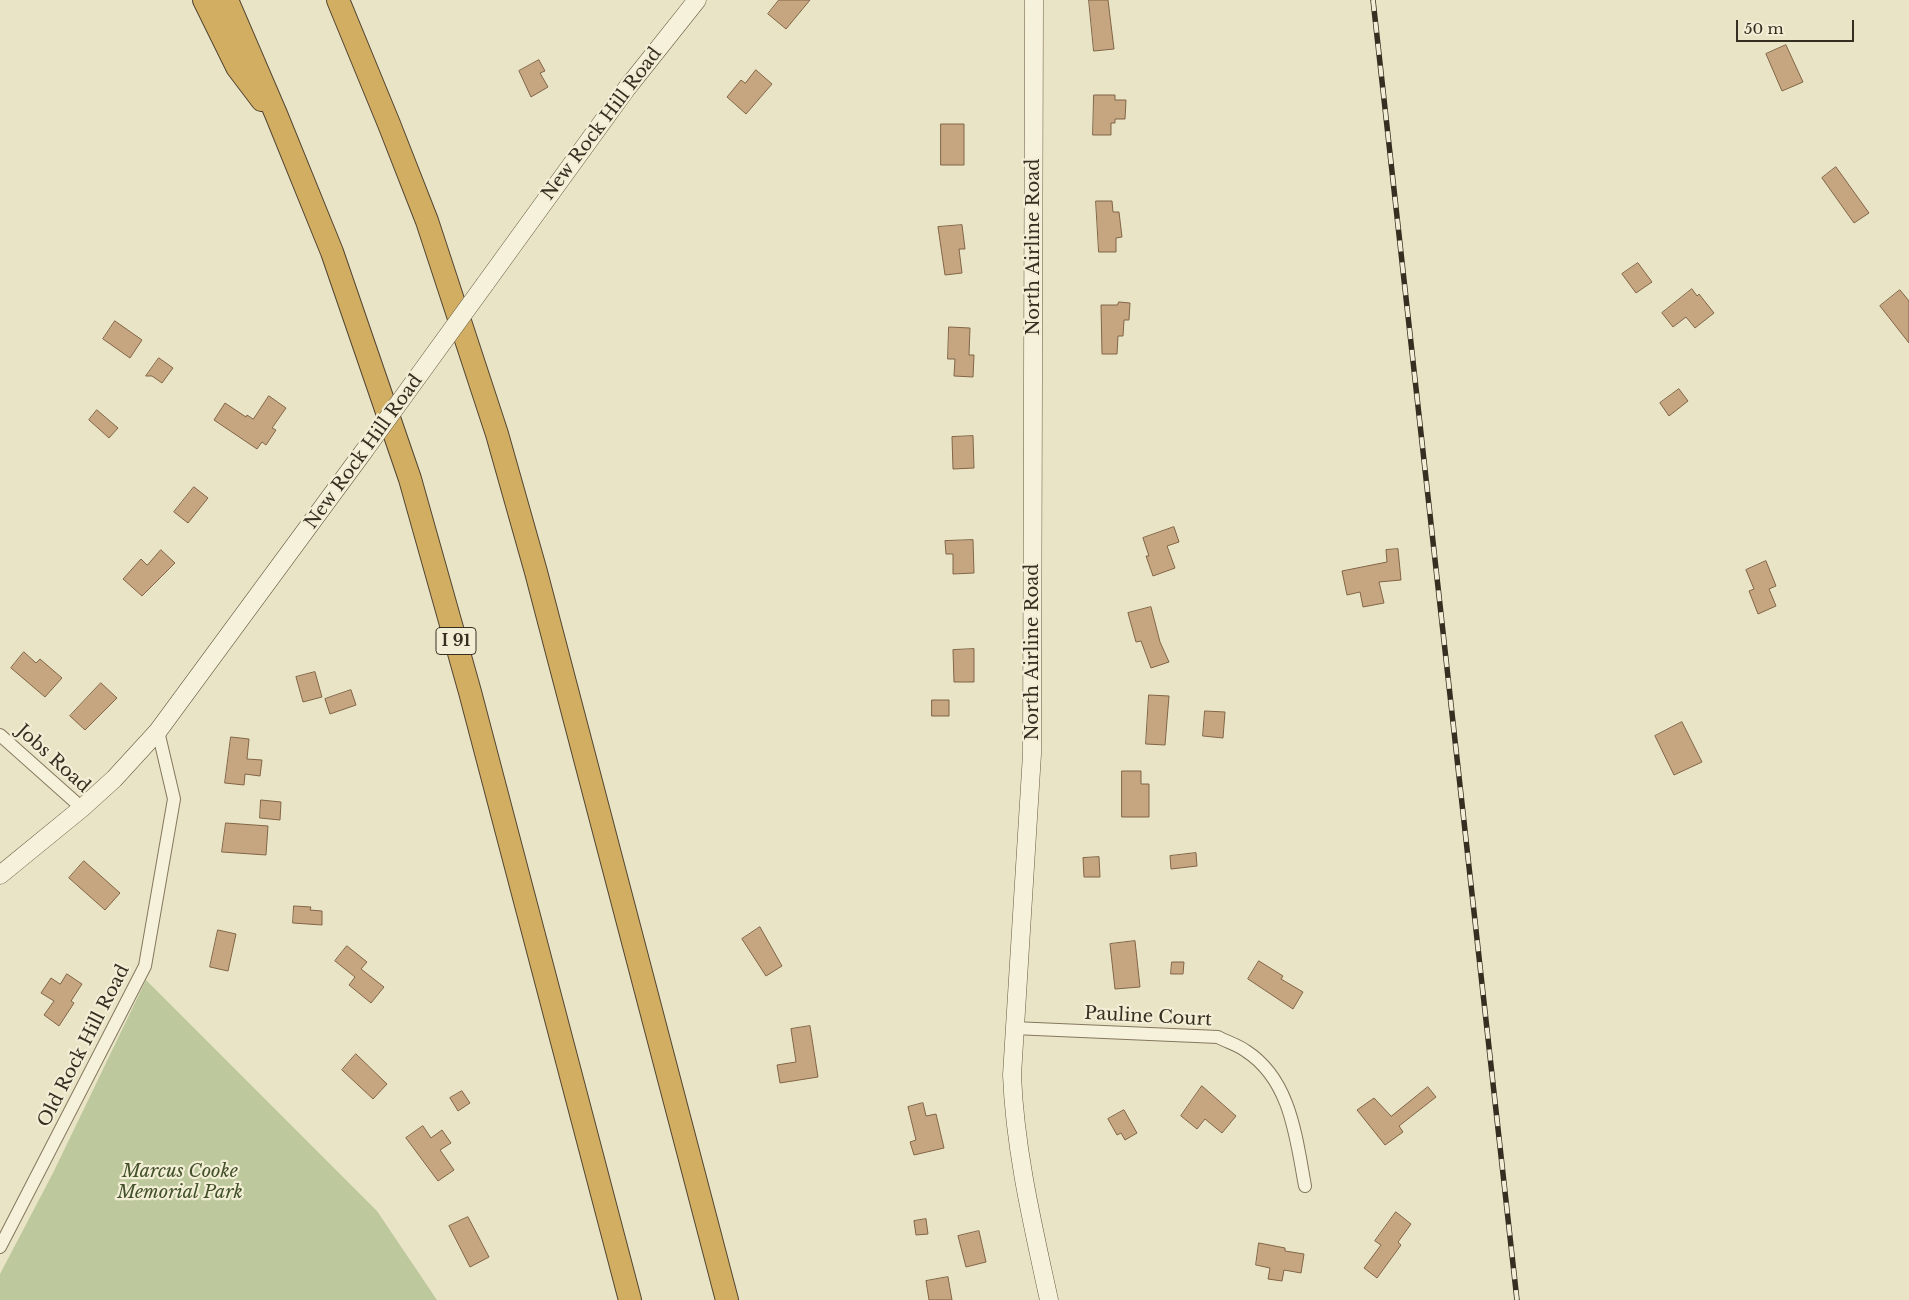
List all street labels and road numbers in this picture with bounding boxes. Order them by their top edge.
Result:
street label: New Rock Hill Road [538,43,666,205]
street label: North Airline Road [1023,159,1045,335]
street label: New Rock Hill Road [301,371,427,533]
street label: North Airline Road [1022,564,1044,740]
road number: I 91 [436,627,476,654]
street label: Jobs Road [12,720,94,798]
street label: Old Rock Hill Road [34,961,134,1131]
street label: Pauline Court [1084,1003,1212,1031]

